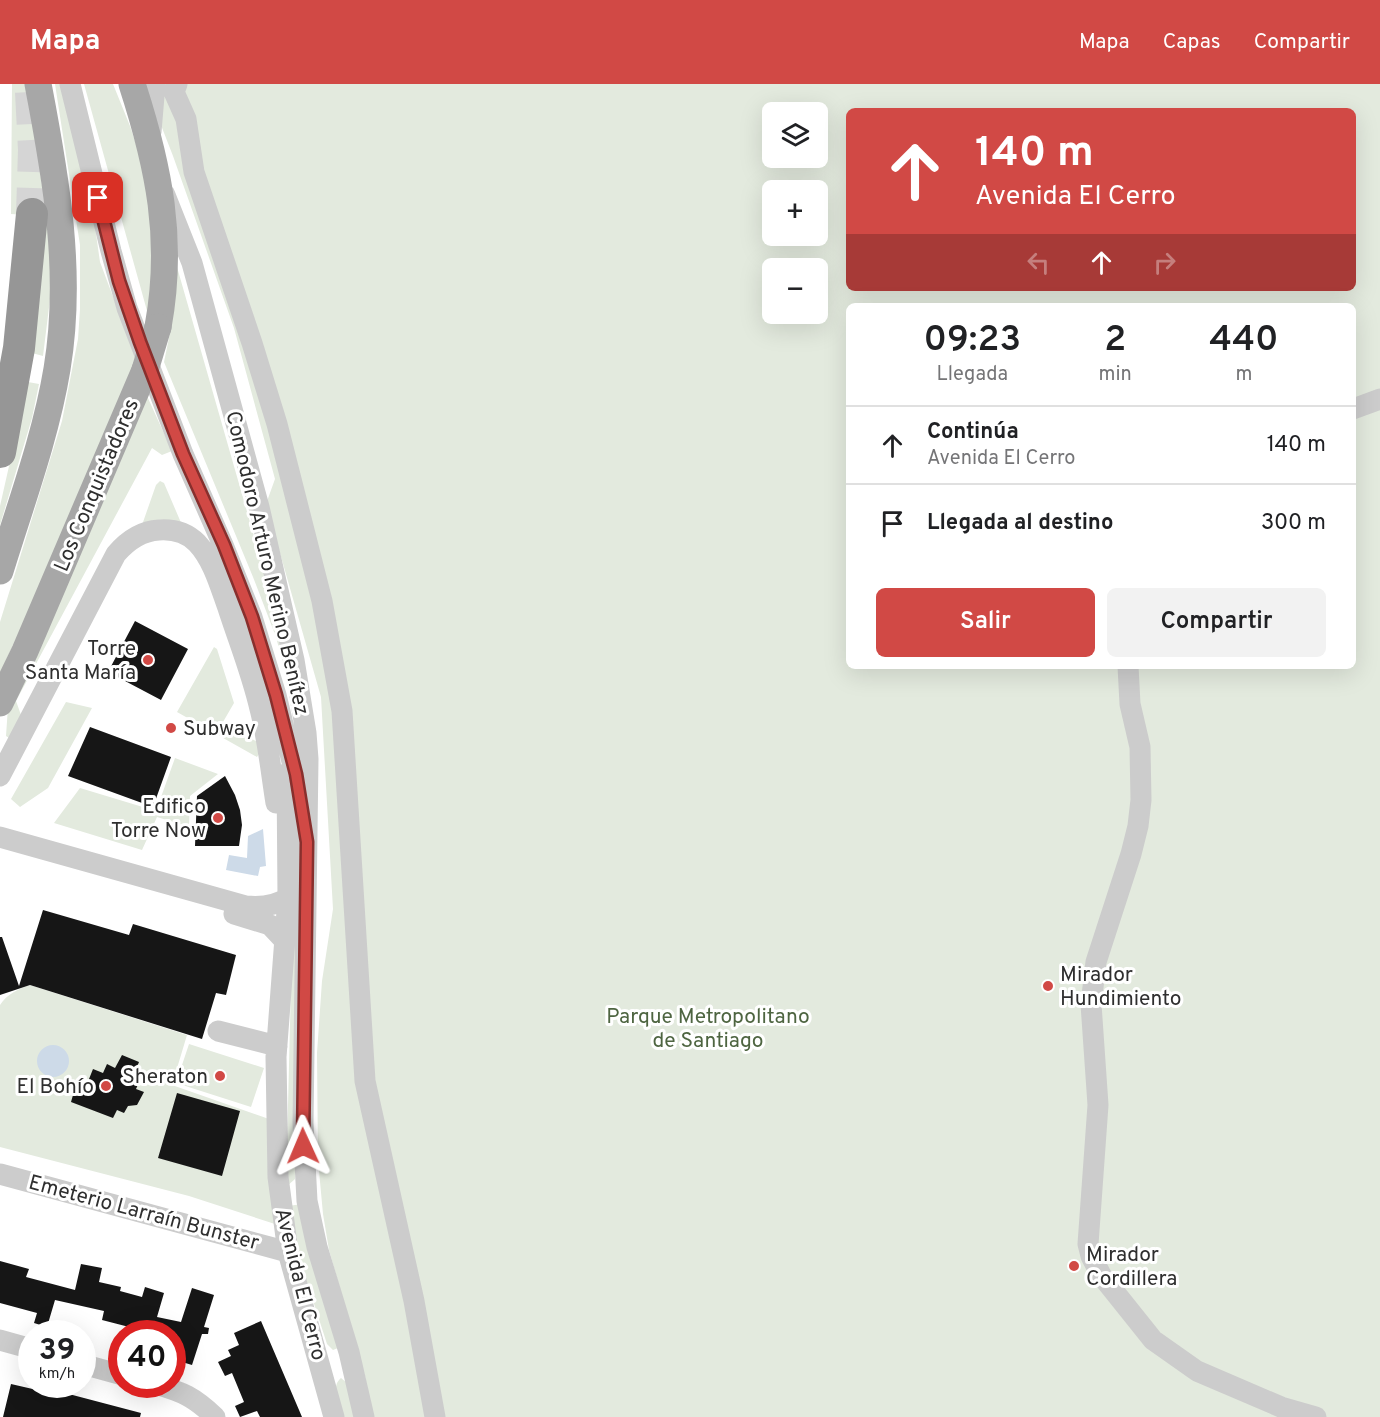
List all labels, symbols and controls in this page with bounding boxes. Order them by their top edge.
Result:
text: Mapa [30,24,100,60]
text: Mapa [1079,29,1130,56]
text: Capas [1163,29,1221,56]
text: Compartir [1254,29,1350,56]
map controls [762,102,828,324]
button: layers [762,102,828,168]
text: 140 m [975,128,1094,181]
icon: ahead [876,132,954,210]
pin [72,172,123,223]
button: + [762,180,828,246]
text: Avenida El Cerro [975,180,1176,214]
icon: arrive [81,181,114,214]
icon: left [1022,246,1055,279]
icon: ahead [1085,246,1118,279]
icon: right [1148,246,1181,279]
button: − [762,258,828,324]
text: 09:23 [923,318,1021,364]
text: 2 [1104,318,1126,364]
text: 440 [1209,318,1279,364]
text: Llegada [936,362,1008,388]
text: min [1099,362,1132,388]
text: m [1235,362,1252,388]
street label: Los Conquistadores [49,395,146,576]
street label: Comodoro Arturo Merino Benítez [218,409,315,718]
text: Continúa [927,419,1019,446]
icon: ahead [876,429,909,462]
text: 140 m [1267,432,1326,459]
text: Avenida El Cerro [927,446,1076,472]
icon: arrive [876,507,909,540]
text: Llegada al destino [927,510,1113,537]
text: 300 m [1261,510,1326,537]
button: Salir [876,588,1095,657]
button: Compartir [1107,588,1326,657]
place label: Torre Santa María [25,636,136,687]
marker: Torre Santa María [141,653,155,667]
place label: Subway [183,716,256,743]
marker: Subway [164,721,178,735]
place label: Edifico Torre Now [111,794,206,845]
marker: Edifico Torre Now [211,811,225,825]
place label: Mirador Hundimiento [1060,962,1182,1013]
marker: Mirador Hundimiento [1041,979,1055,993]
park label: Parque Metropolitano de Santiago [606,1004,810,1055]
place label: Sheraton [122,1064,208,1091]
marker: Sheraton [213,1069,227,1083]
place label: El Bohío [16,1074,94,1101]
marker: El Bohío [99,1079,113,1093]
position arrow [271,1114,335,1178]
street label: Emeterio Larraín Bunster [25,1170,262,1257]
street label: Avenida El Cerro [268,1205,332,1363]
place label: Mirador Cordillera [1086,1242,1177,1293]
marker: Mirador Cordillera [1067,1259,1081,1273]
speed limit sign: 40 [108,1320,186,1398]
text: 39 [39,1333,75,1370]
text: km/h [39,1365,75,1384]

